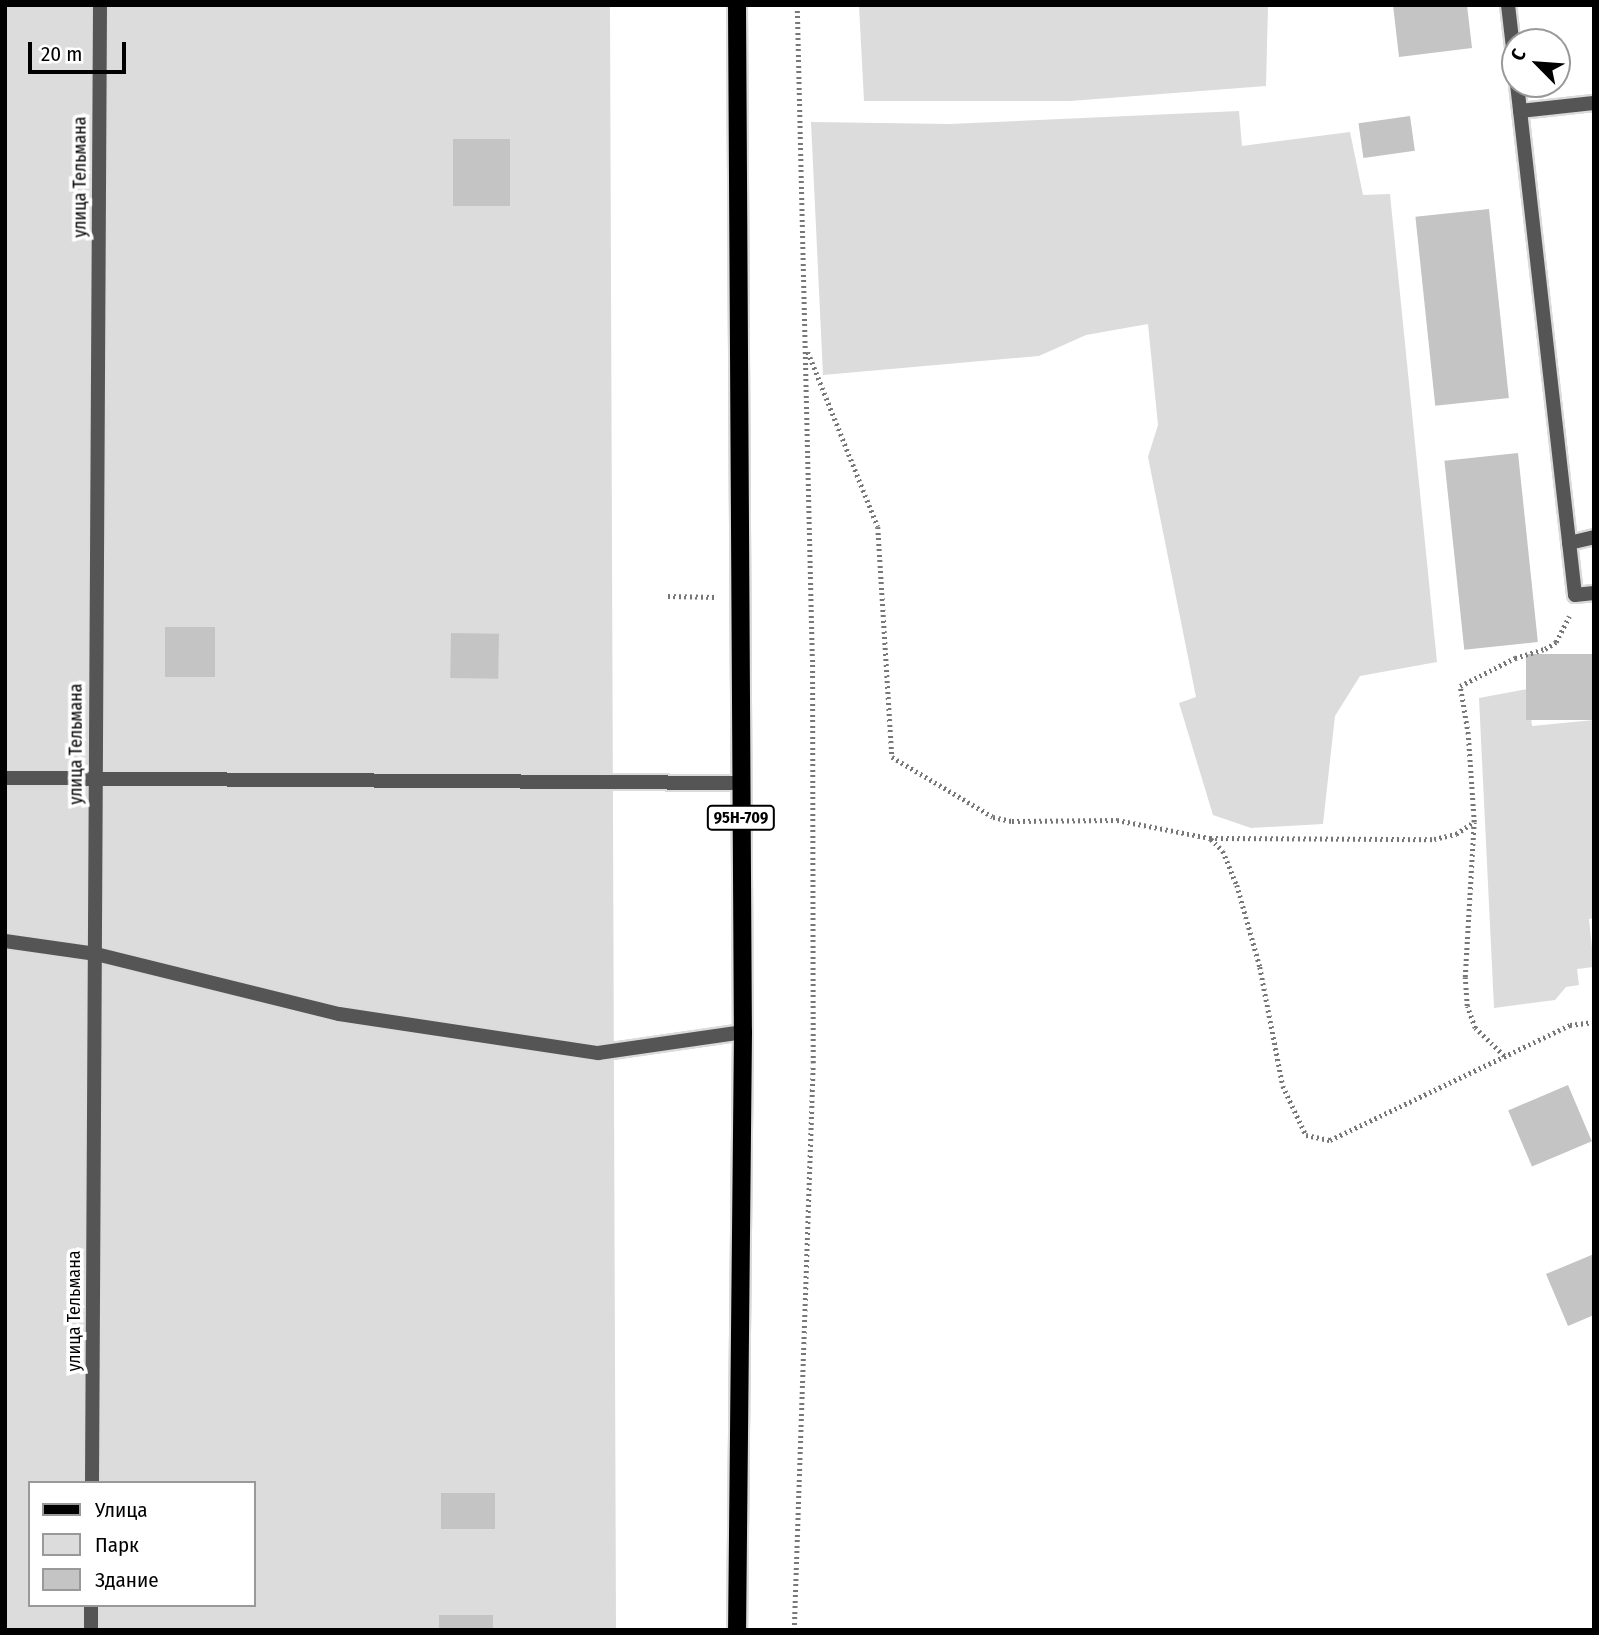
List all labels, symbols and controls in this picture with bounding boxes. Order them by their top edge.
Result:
scale bar [32,28,130,72]
north arrow [1501,28,1571,98]
text: 20 m [41,41,82,67]
text: С [1506,45,1531,64]
street label: улица Тельмана [69,116,91,238]
street label: улица Тельмана [65,683,87,805]
road number: 95Н-709 [706,806,776,831]
street label: улица Тельмана [63,1250,85,1372]
legend [28,1481,256,1607]
text: Улица [95,1497,148,1523]
text: Парк [95,1532,139,1558]
text: Здание [95,1567,159,1593]

